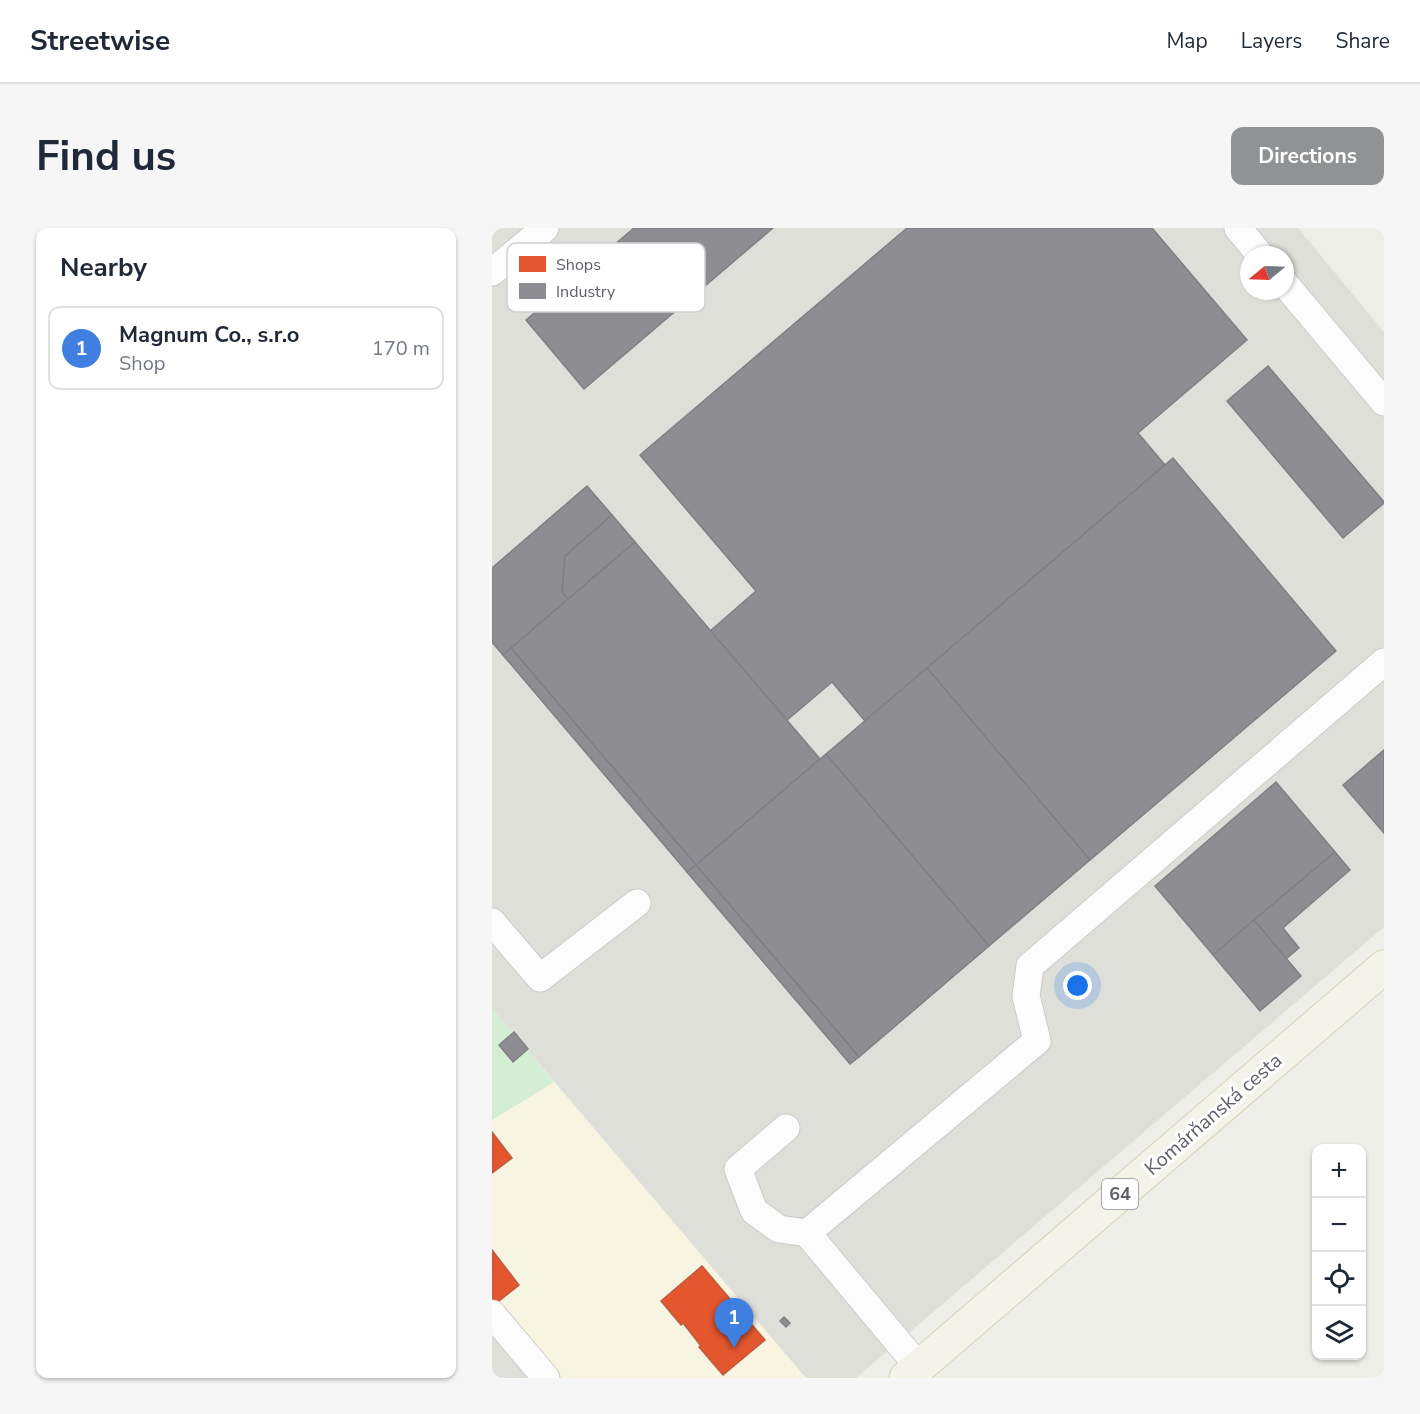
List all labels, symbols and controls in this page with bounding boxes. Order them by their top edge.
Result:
text: Streetwise [30,22,170,60]
text: Map [1166,27,1208,55]
text: Layers [1241,27,1302,55]
text: Share [1335,27,1390,55]
button: Directions [1231,127,1384,185]
text: Find us [36,128,176,185]
legend [507,243,705,312]
north arrow [1240,246,1294,300]
text: Nearby [60,250,147,285]
text: Shops [556,254,601,276]
text: Industry [556,281,616,303]
text: Magnum Co., s.r.o [119,320,300,350]
text: 1 [76,335,88,362]
text: 170 m [372,335,430,362]
text: Shop [119,350,165,377]
your location [1063,971,1092,1000]
street label: Komárňanská cesta [1139,1047,1288,1182]
map controls [1312,1144,1366,1360]
button: + [1312,1144,1366,1198]
road number: 64 [1102,1179,1138,1209]
button: − [1312,1198,1366,1252]
button: locate [1312,1252,1366,1306]
pin: 1 [714,1298,754,1348]
button: layers [1312,1306,1366,1360]

